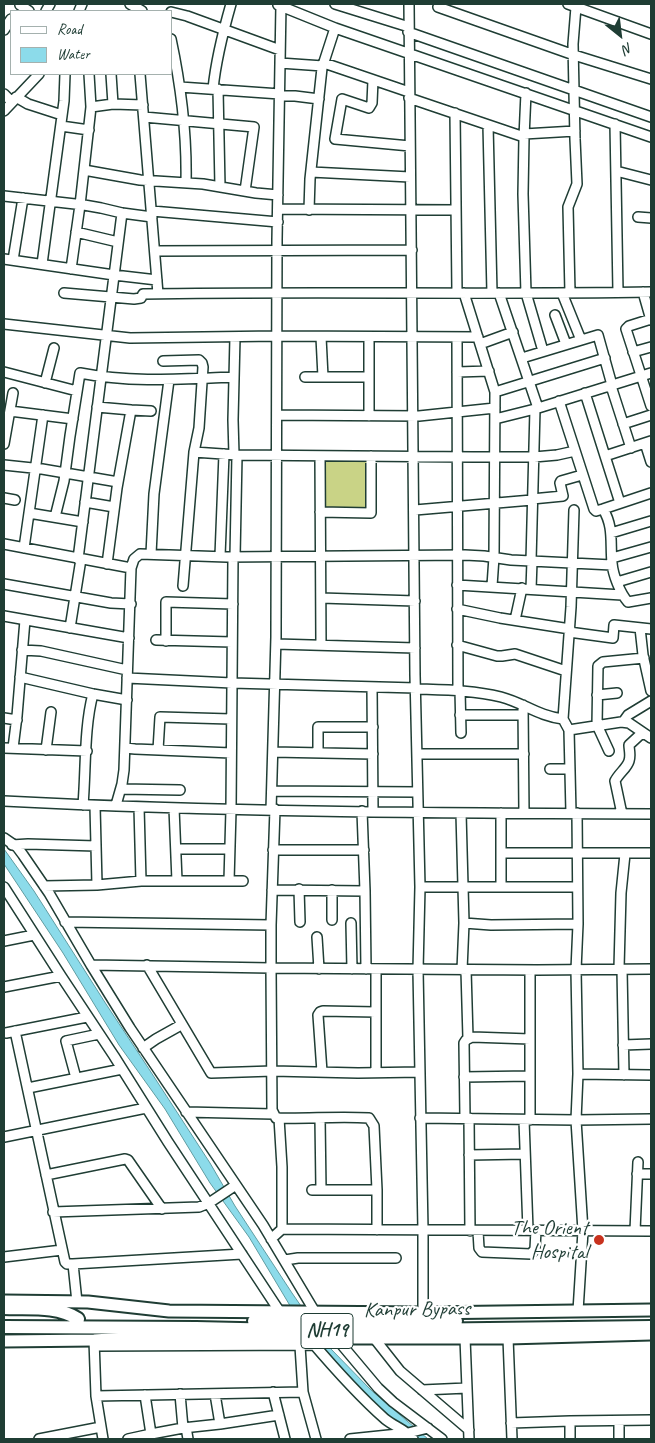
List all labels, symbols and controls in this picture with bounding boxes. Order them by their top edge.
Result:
legend [10,10,172,75]
north arrow [595,10,645,60]
text: Road [57,20,82,39]
text: N [620,39,635,58]
text: Water [57,45,90,64]
place label: The Orient Hospital [511,1215,588,1265]
marker: The Orient Hospital [592,1233,606,1247]
street label: Kanpur Bypass [364,1296,470,1324]
road number: NH19 [301,1314,353,1348]

